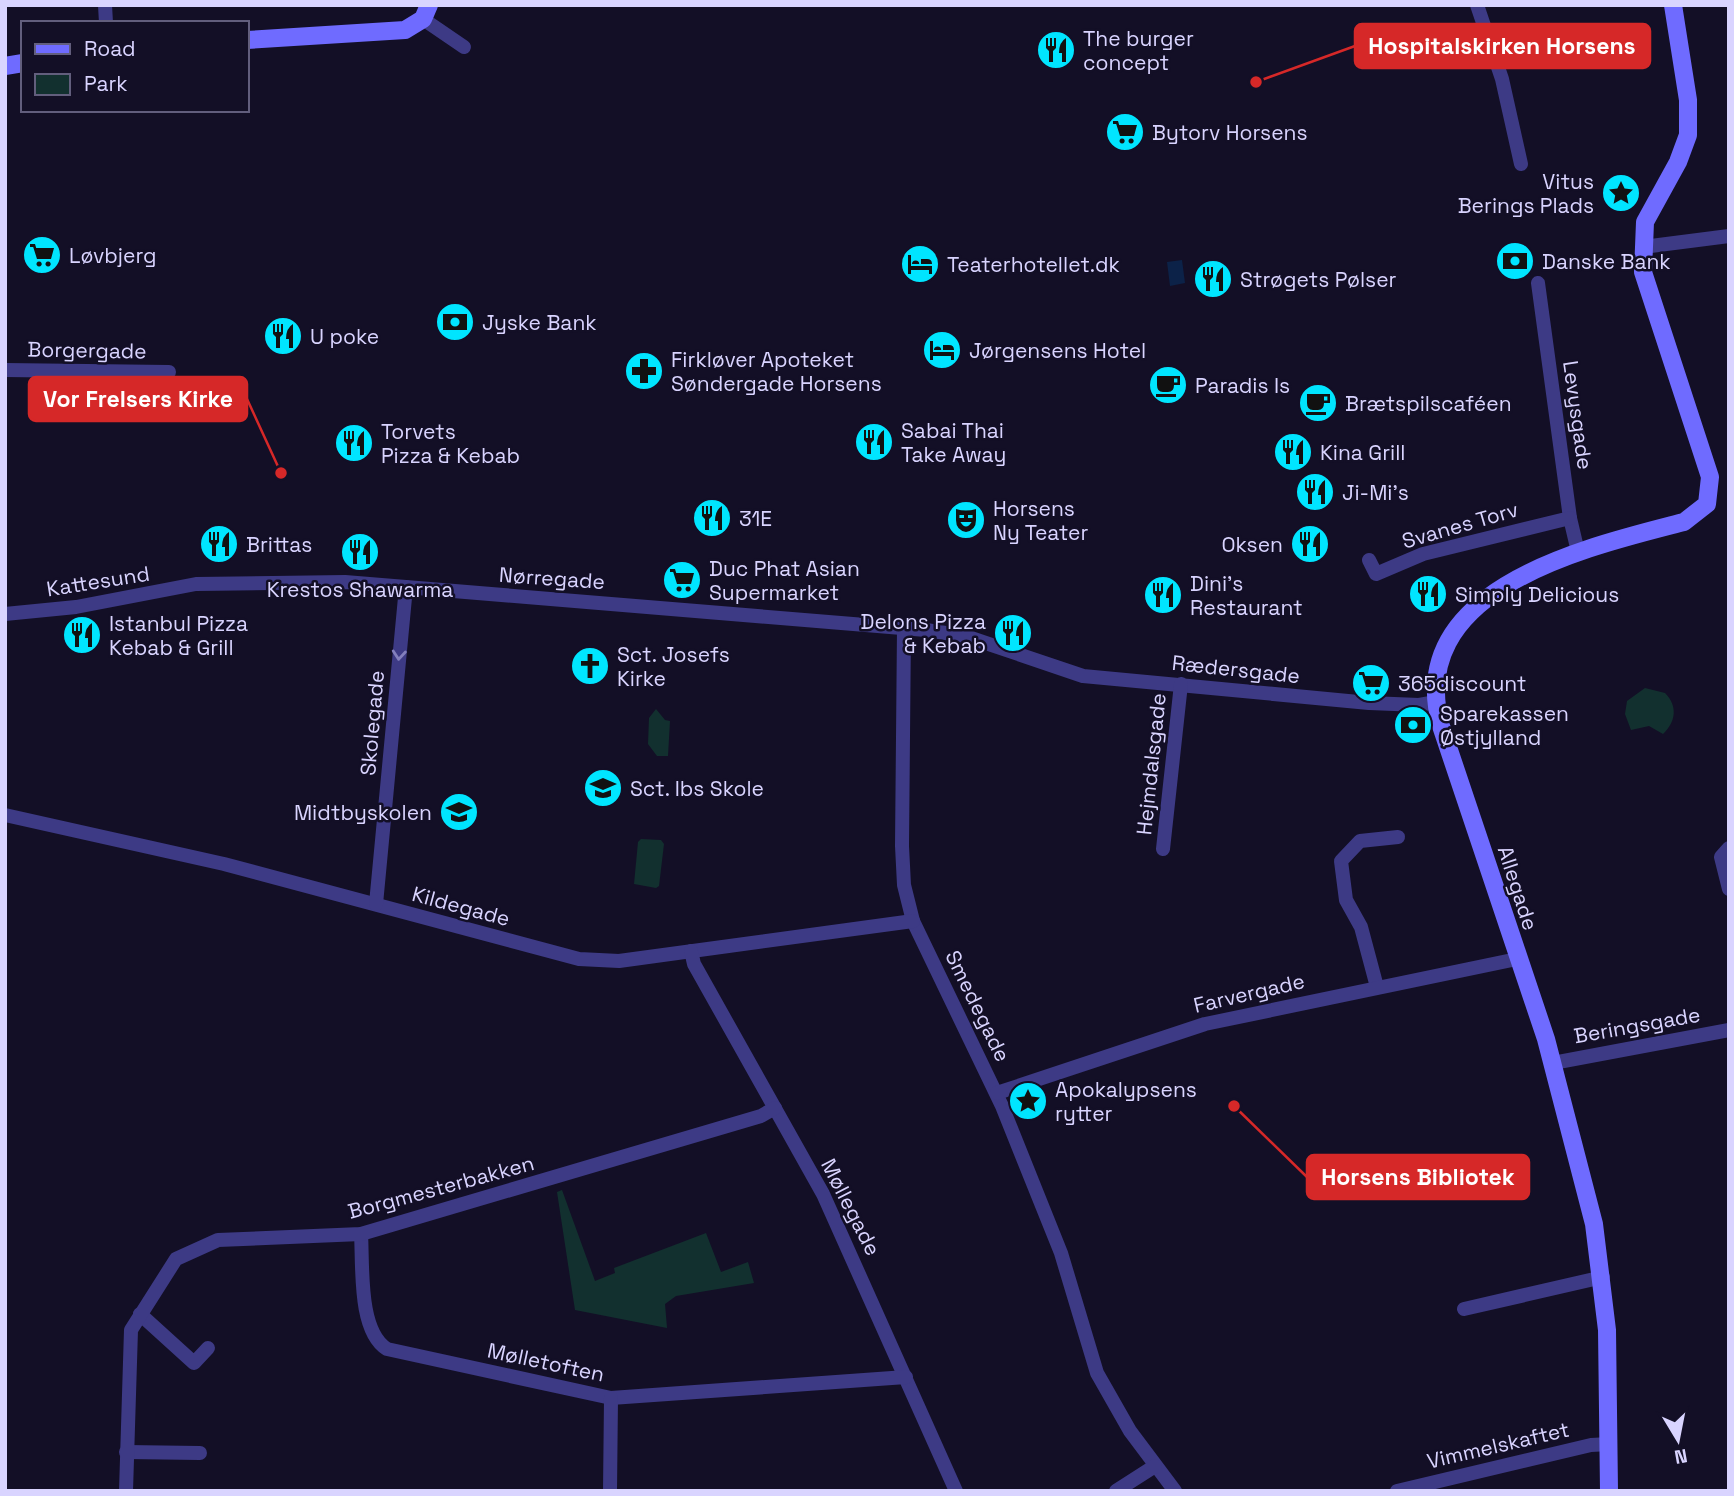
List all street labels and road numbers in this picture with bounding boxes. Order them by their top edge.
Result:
street label: Borgergade [27,335,147,365]
street label: Levysgade [1557,359,1599,471]
street label: Svanes Torv [1399,496,1521,554]
street label: Kattesund [44,560,152,602]
street label: Nørregade [498,561,606,595]
street label: Rædersgade [1171,649,1301,689]
street label: Skolegade [354,669,390,777]
street label: Hejmdalsgade [1130,692,1172,836]
street label: Allegade [1492,842,1544,934]
street label: Kildegade [409,880,513,932]
street label: Smedegade [939,946,1017,1066]
street label: Farvergade [1191,967,1307,1019]
street label: Beringsgade [1572,1001,1702,1049]
street label: Borgmesterbakken [345,1149,537,1225]
street label: Møllegade [815,1154,887,1260]
street label: Mølletoften [485,1336,607,1388]
street label: Vimmelskaftet [1424,1416,1572,1474]

